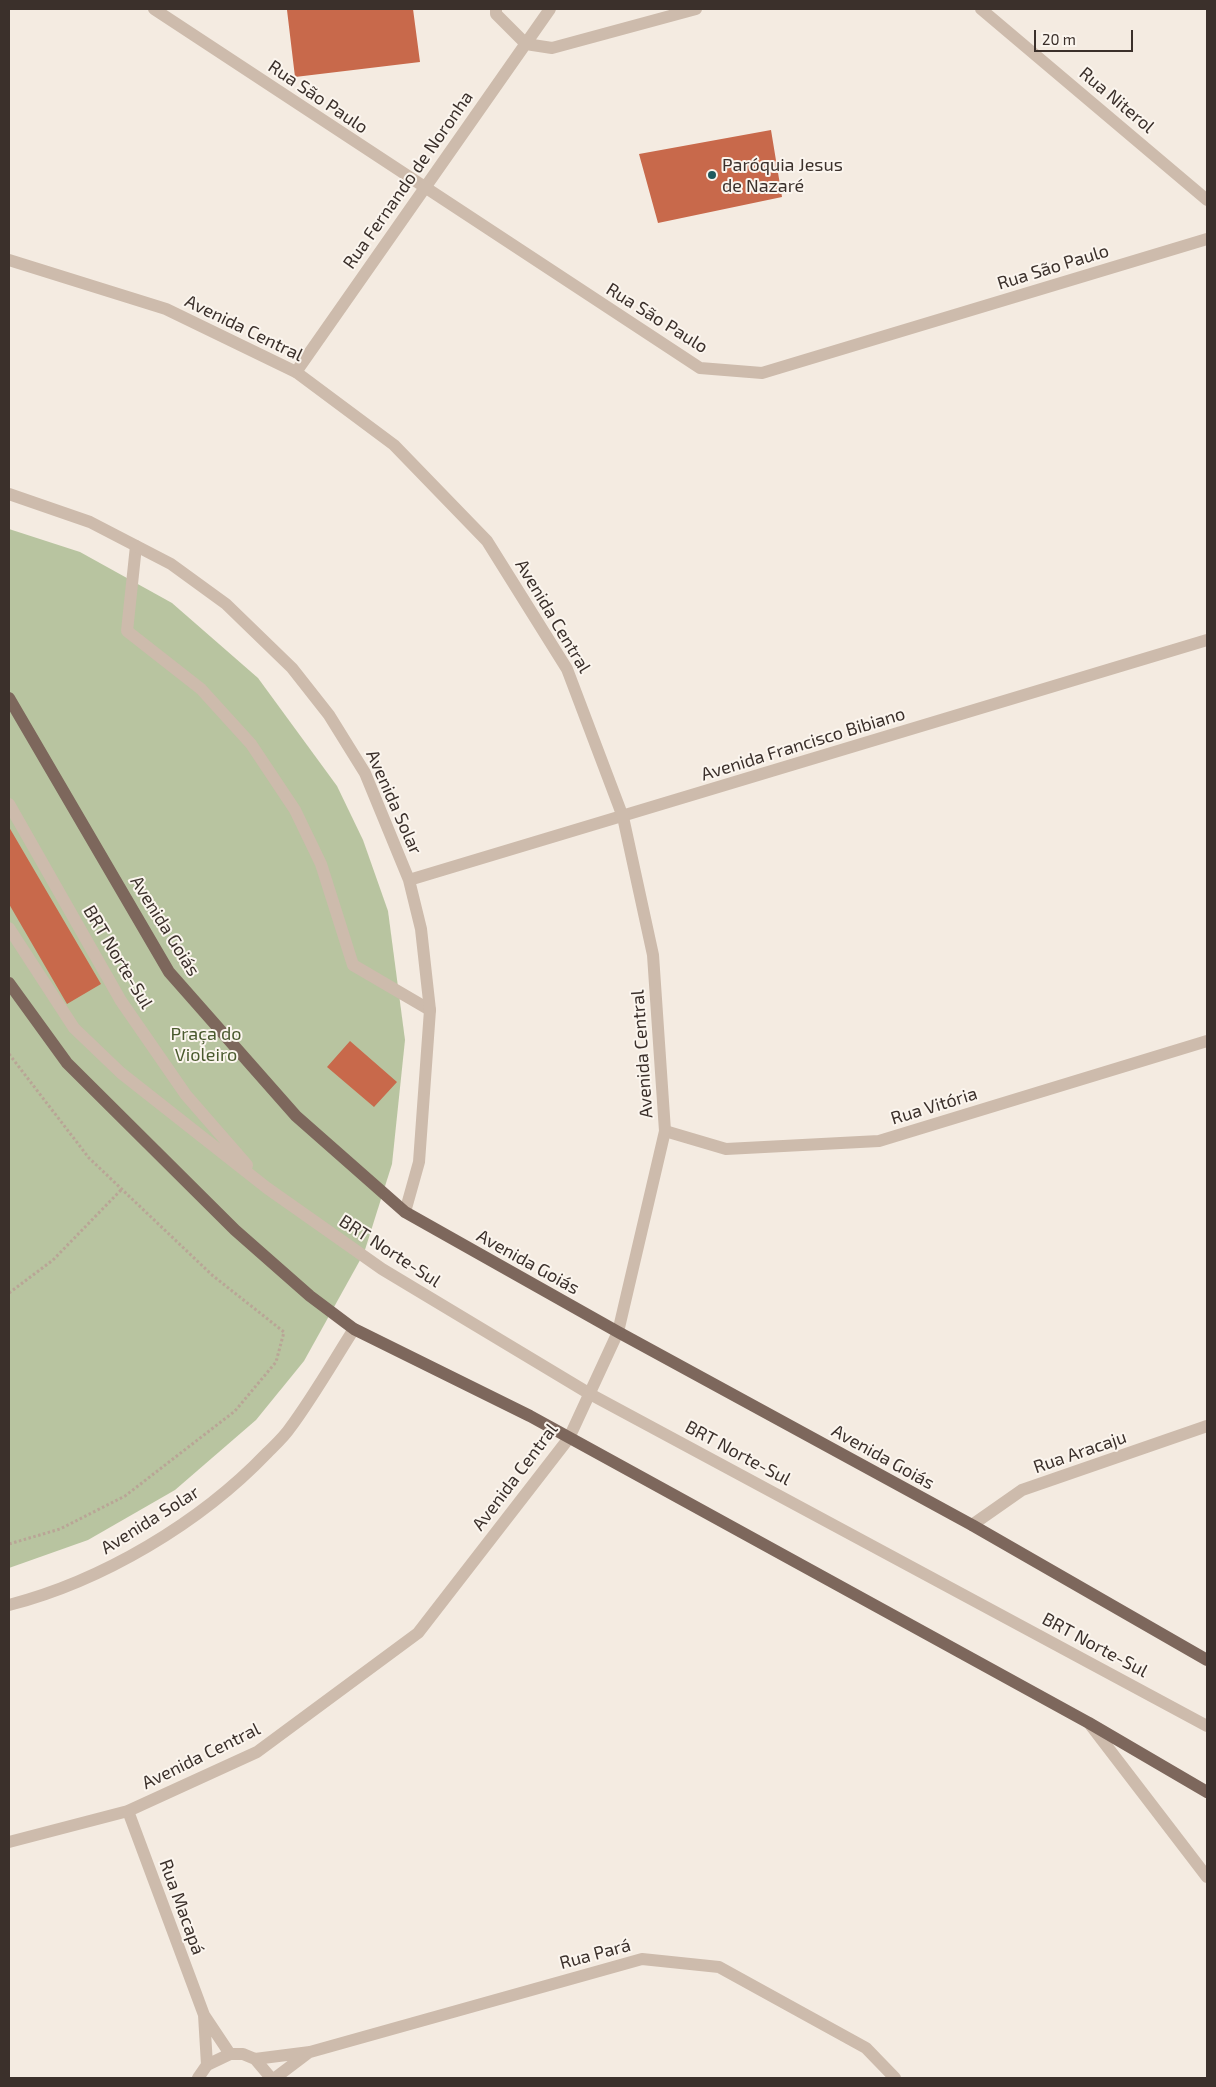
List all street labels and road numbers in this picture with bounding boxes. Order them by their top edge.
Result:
street label: Rua São Paulo [264,56,372,138]
street label: Rua Niterol [1075,62,1159,138]
street label: Rua Fernando de Noronha [338,87,478,273]
street label: Rua São Paulo [994,240,1112,294]
street label: Rua São Paulo [602,278,712,358]
street label: Avenida Central [181,290,307,366]
street label: Avenida Central [511,555,595,677]
street label: Avenida Francisco Bibiano [698,703,908,785]
street label: Avenida Solar [361,747,427,857]
street label: Avenida Goiás [126,872,204,980]
street label: BRT Norte-Sul [79,901,157,1013]
street label: Avenida Central [627,989,657,1119]
street label: Rua Vitória [888,1083,980,1129]
street label: BRT Norte-Sul [335,1210,445,1292]
street label: Avenida Goiás [473,1225,583,1299]
street label: BRT Norte-Sul [681,1416,795,1490]
street label: Avenida Central [468,1419,562,1535]
street label: Avenida Goiás [828,1420,938,1494]
street label: Rua Aracaju [1031,1426,1129,1478]
street label: Avenida Solar [97,1481,203,1559]
street label: BRT Norte-Sul [1038,1608,1152,1682]
street label: Avenida Central [138,1718,264,1794]
street label: Rua Macapá [155,1856,209,1958]
street label: Rua Pará [557,1934,633,1974]

